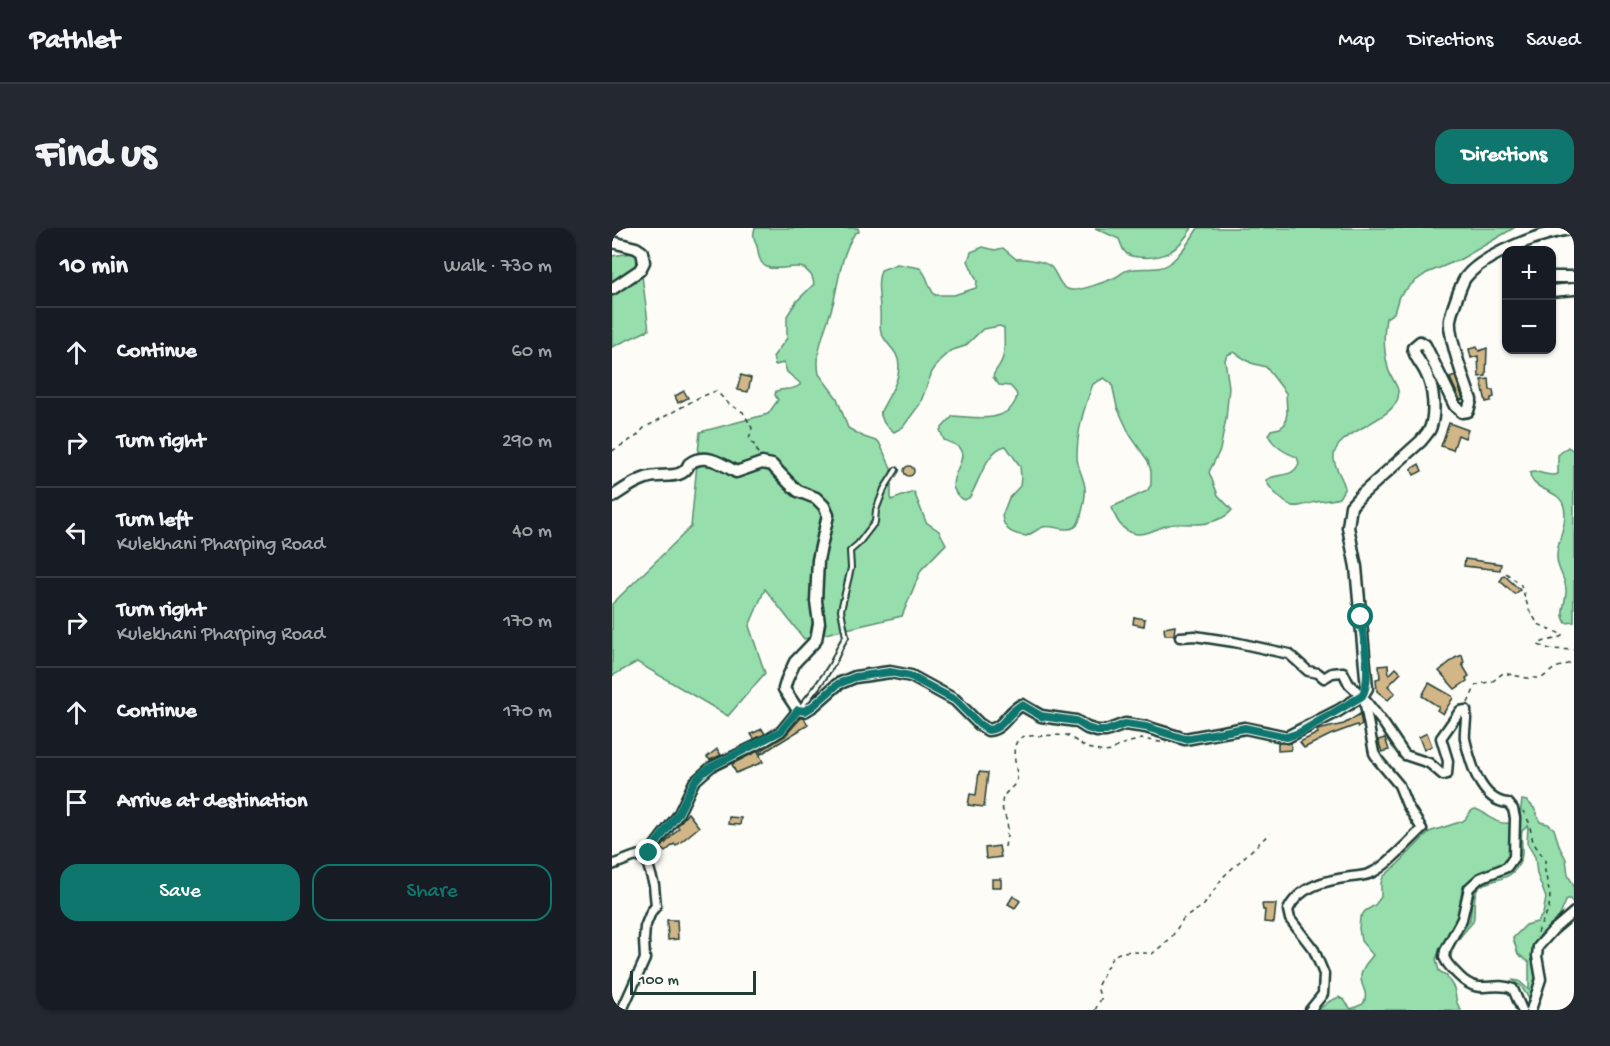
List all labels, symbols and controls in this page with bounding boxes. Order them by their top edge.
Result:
text: Pathlet [30,25,120,58]
text: Map [1338,29,1375,54]
text: Directions [1408,29,1493,54]
text: Saved [1526,29,1580,54]
button: Directions [1435,129,1574,184]
text: Find us [36,132,156,181]
map controls [1502,246,1556,354]
button: + [1502,246,1556,300]
text: 10 min [60,252,128,283]
text: Walk · 730 m [444,256,552,279]
button: − [1502,300,1556,354]
icon: ahead [60,336,93,369]
text: Continue [117,339,197,365]
text: 60 m [512,341,552,364]
icon: right [60,426,93,459]
text: Turn right [117,429,205,455]
text: 290 m [502,431,552,454]
text: Turn left [117,508,191,534]
icon: left [60,516,93,549]
text: 40 m [512,521,552,544]
text: Kulekhani Pharping Road [117,534,325,557]
text: Turn right [117,598,205,624]
route start [1347,603,1373,629]
icon: right [60,606,93,639]
text: 170 m [503,611,552,634]
text: Kulekhani Pharping Road [117,624,325,647]
icon: ahead [60,696,93,729]
text: Continue [117,699,197,725]
text: 170 m [503,701,552,724]
icon: arrive [60,786,93,819]
text: Arrive at destination [117,789,307,815]
route end [635,839,661,865]
button: Save [60,864,300,921]
button: Share [312,864,552,921]
scale bar [630,968,756,996]
text: 100 m [639,972,679,991]

